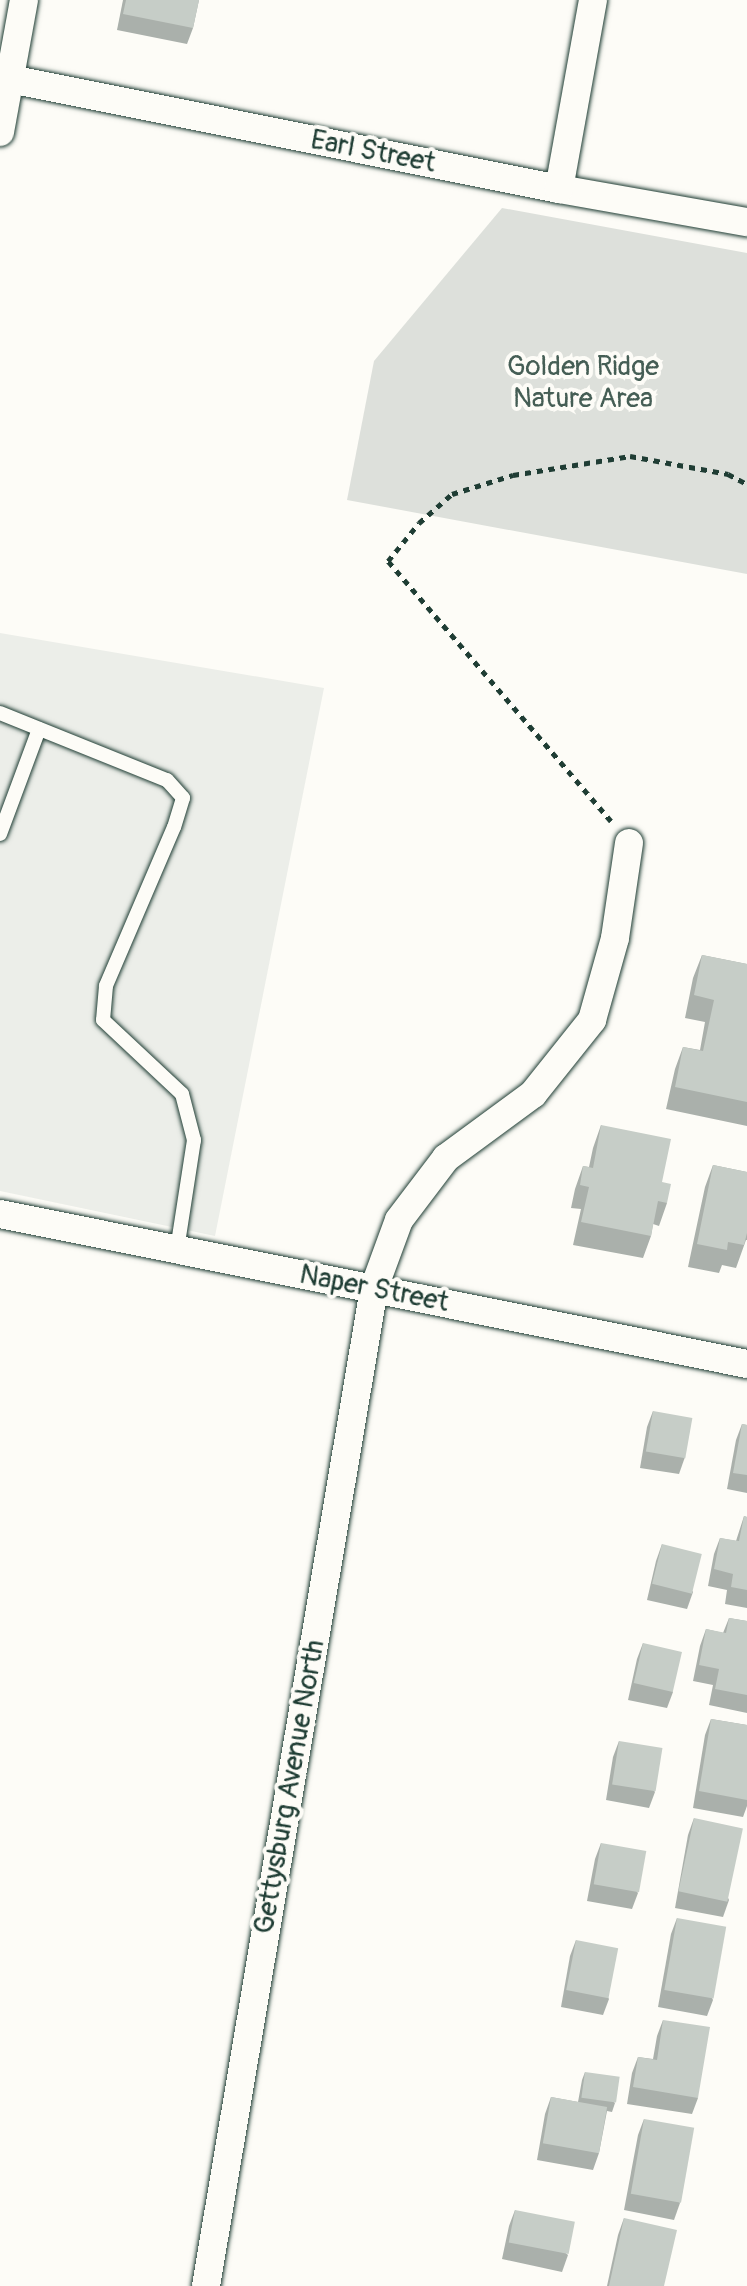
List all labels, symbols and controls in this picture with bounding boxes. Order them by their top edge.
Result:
street label: Earl Street [308,123,438,181]
park label: Golden Ridge Nature Area [507,350,659,416]
street label: Naper Street [297,1258,451,1320]
street label: Gettysburg Avenue North [248,1637,332,1937]

